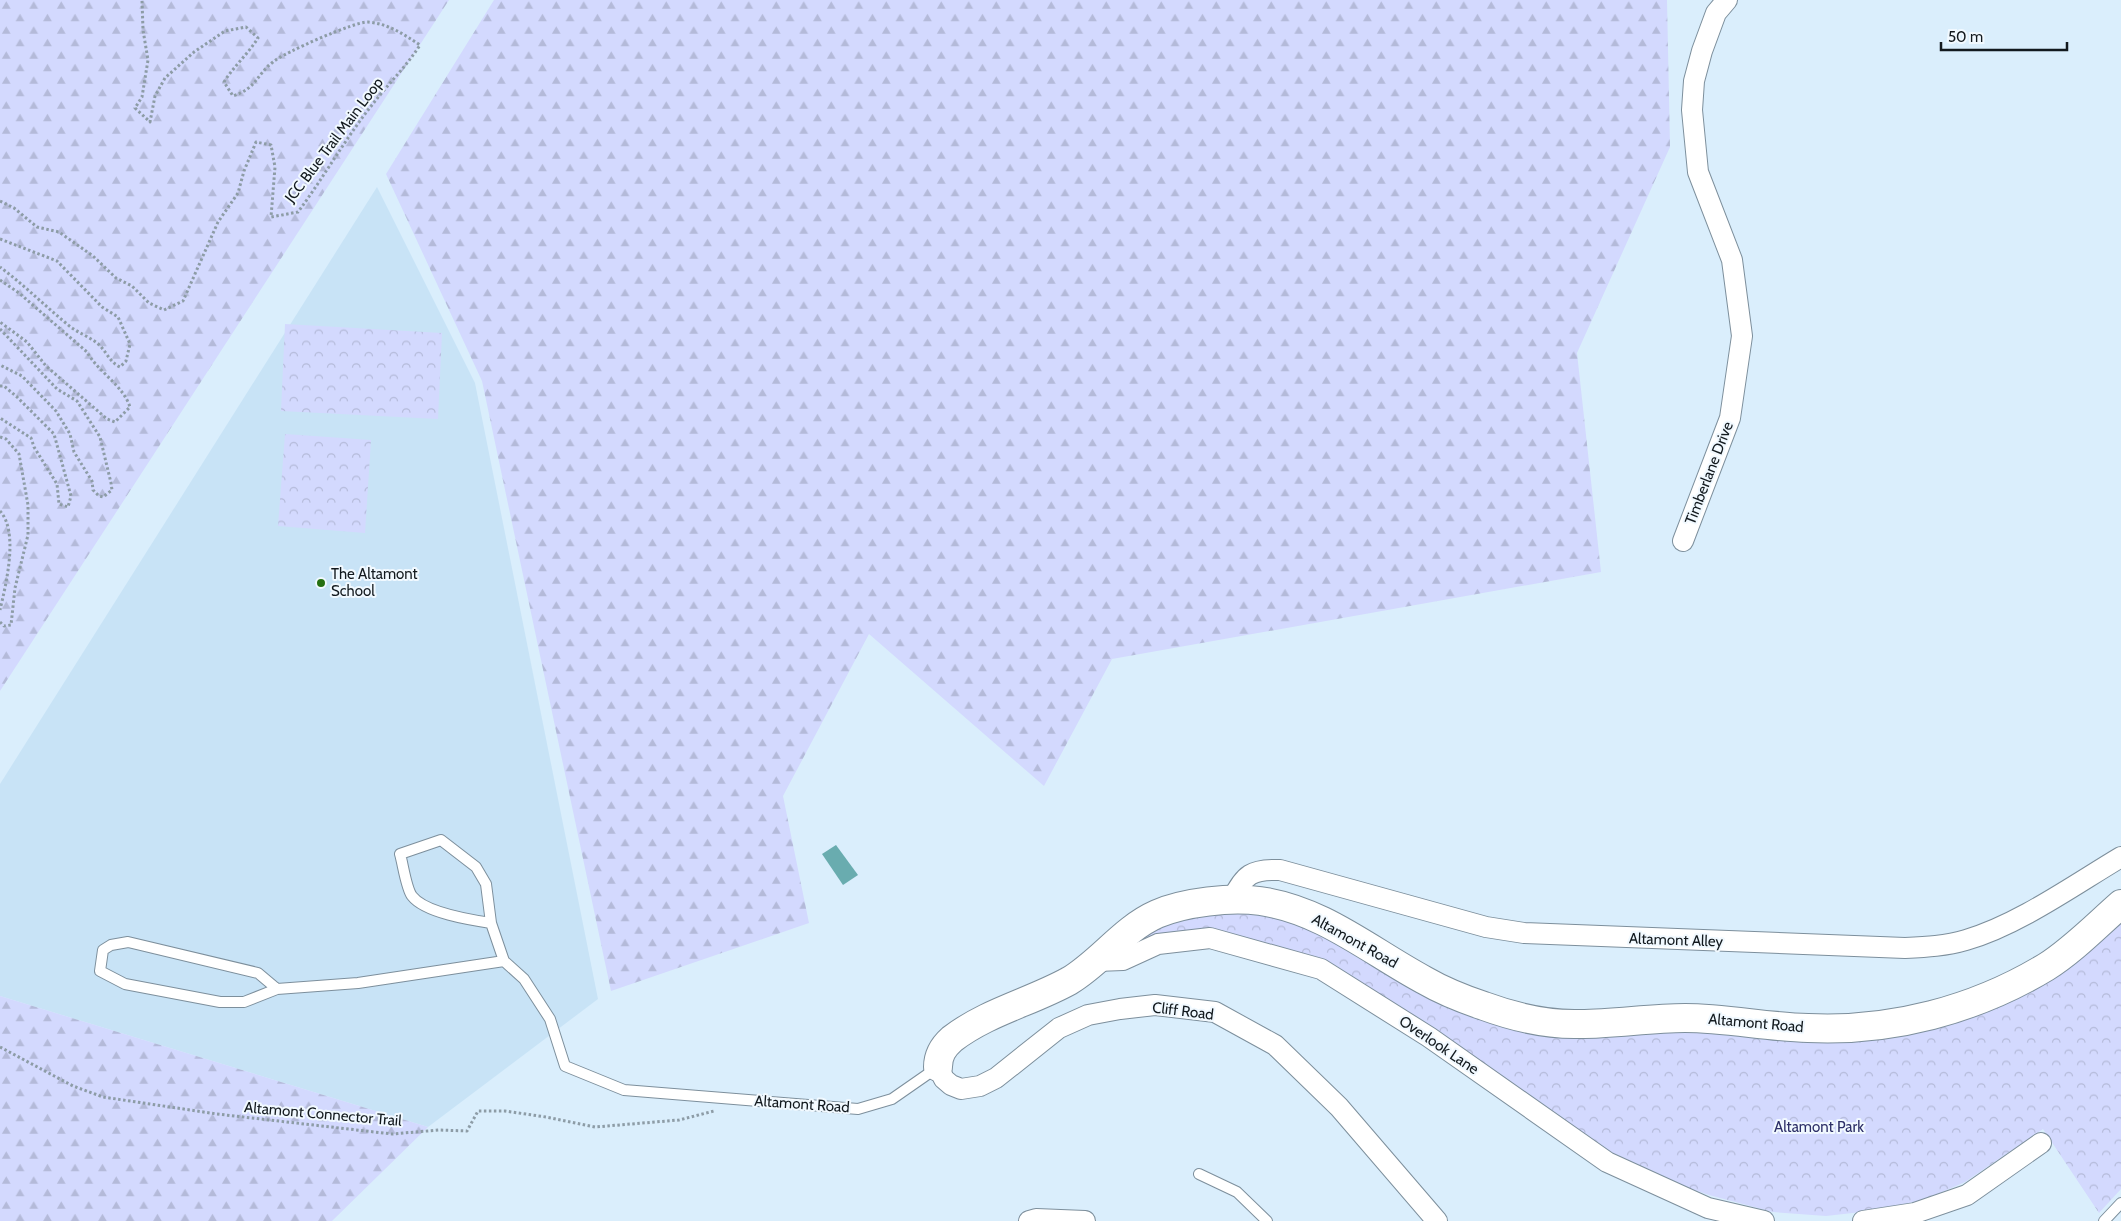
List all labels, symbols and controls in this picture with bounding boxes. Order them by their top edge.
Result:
scale bar [1941,20,2067,52]
text: 50 m [1948,28,1983,46]
street label: JCC Blue Trail Main Loop [281,74,387,207]
street label: Timberlane Drive [1681,419,1737,527]
place label: The Altamont School [331,565,418,600]
marker: The Altamont School [315,577,327,589]
street label: Altamont Road [1309,910,1401,972]
street label: Altamont Alley [1629,929,1724,951]
street label: Cliff Road [1151,998,1215,1024]
street label: Altamont Road [1708,1010,1804,1036]
street label: Overlook Lane [1396,1012,1482,1078]
street label: Altamont Road [754,1092,850,1116]
street label: Altamont Connector Trail [243,1098,403,1130]
park label: Altamont Park [1774,1118,1864,1136]

